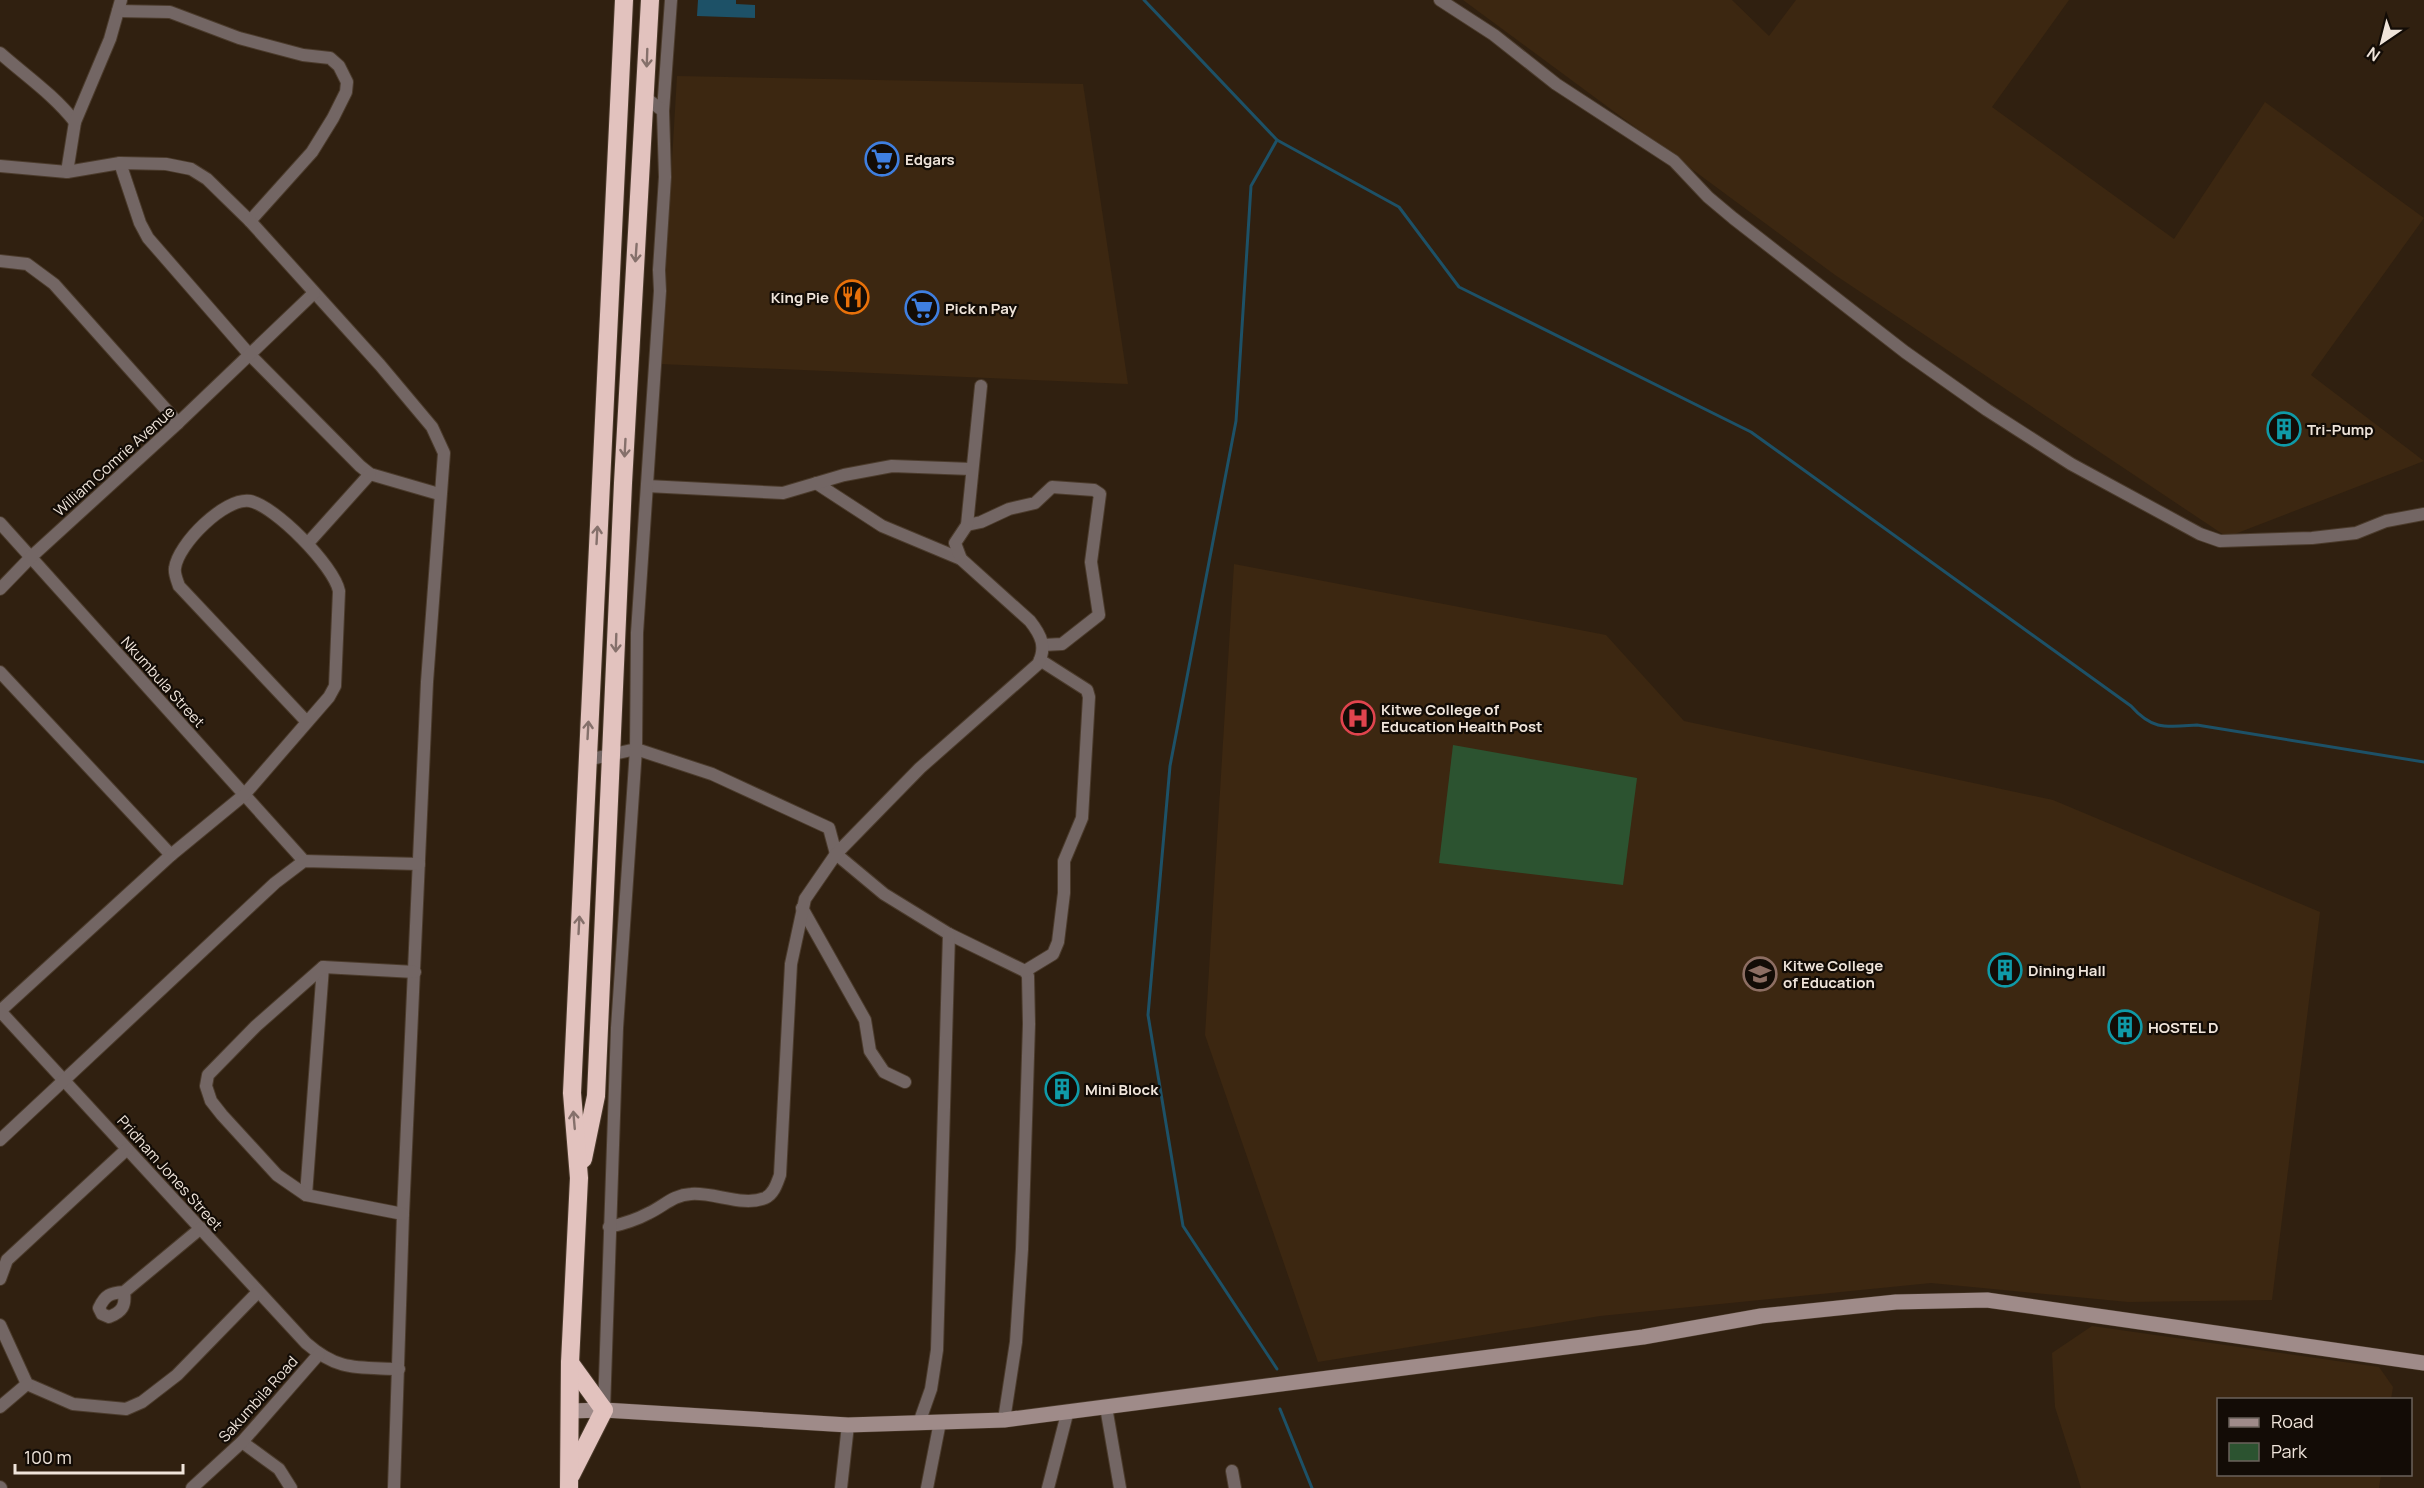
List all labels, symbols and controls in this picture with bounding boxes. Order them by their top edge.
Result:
north arrow [2352,12,2412,72]
text: N [2362,42,2384,67]
one-way arrow [642,48,653,68]
supermarket icon: Edgars [864,141,900,177]
place label: Edgars [905,149,955,170]
one-way arrow [630,243,641,263]
restaurant icon: King Pie [834,279,870,315]
place label: King Pie [771,287,829,308]
supermarket icon: Pick n Pay [904,290,940,326]
place label: Pick n Pay [945,298,1017,319]
street label: William Comrie Avenue [49,401,179,521]
building icon: Tri-Pump [2266,411,2302,447]
place label: Tri-Pump [2307,419,2374,440]
one-way arrow [619,437,630,457]
one-way arrow [591,526,602,546]
street label: Nkumbula Street [116,632,210,732]
one-way arrow [610,632,621,652]
place label: Kitwe College of Education Health Post [1381,699,1543,737]
hospital icon: Kitwe College of Education Health Post [1340,700,1376,736]
one-way arrow [583,721,594,741]
one-way arrow [574,915,585,935]
building icon: Dining Hall [1987,952,2023,988]
place label: Kitwe College of Education [1783,955,1883,993]
school or university icon: Kitwe College of Education [1742,956,1778,992]
place label: Dining Hall [2028,960,2106,981]
building icon: HOSTEL D [2107,1009,2143,1045]
place label: HOSTEL D [2148,1017,2219,1038]
building icon: Mini Block [1044,1071,1080,1107]
place label: Mini Block [1085,1079,1159,1100]
one-way arrow [568,1110,579,1130]
street label: Pridham Jones Street [113,1111,227,1235]
street label: Sakumbila Road [214,1351,302,1447]
legend [2217,1398,2412,1476]
text: Road [2271,1409,2314,1433]
scale bar [15,1437,183,1475]
text: Park [2271,1439,2308,1463]
text: 100 m [24,1445,72,1469]

